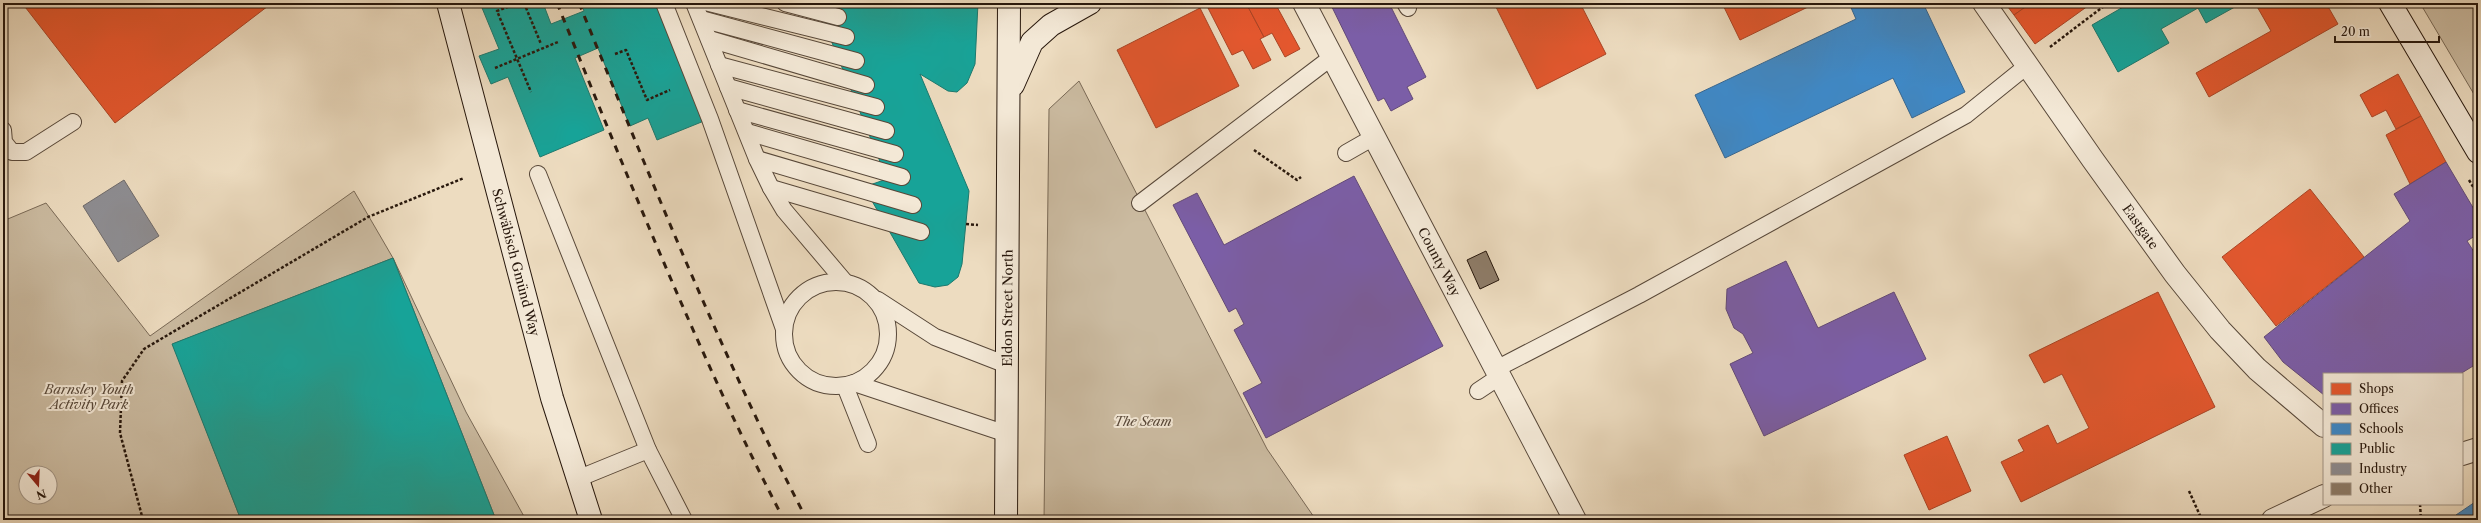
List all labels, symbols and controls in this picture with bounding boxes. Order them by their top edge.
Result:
scale bar [2335,18,2439,44]
text: 20 m [2341,24,2370,39]
street label: Schwäbisch Gmünd Way [489,187,544,338]
street label: Eastgate [2119,201,2162,252]
street label: County Way [1415,224,1465,299]
street label: Eldon Street North [999,249,1016,367]
legend [2323,373,2463,505]
park label: Barnsley Youth Activity Park [43,381,134,412]
text: Shops [2359,381,2394,396]
text: Offices [2359,401,2399,416]
park label: The Seam [1114,413,1172,429]
text: Schools [2359,421,2404,436]
text: Public [2359,441,2395,456]
text: Industry [2359,461,2407,476]
north arrow [18,465,58,505]
text: Other [2359,481,2393,496]
text: N [34,486,48,503]

